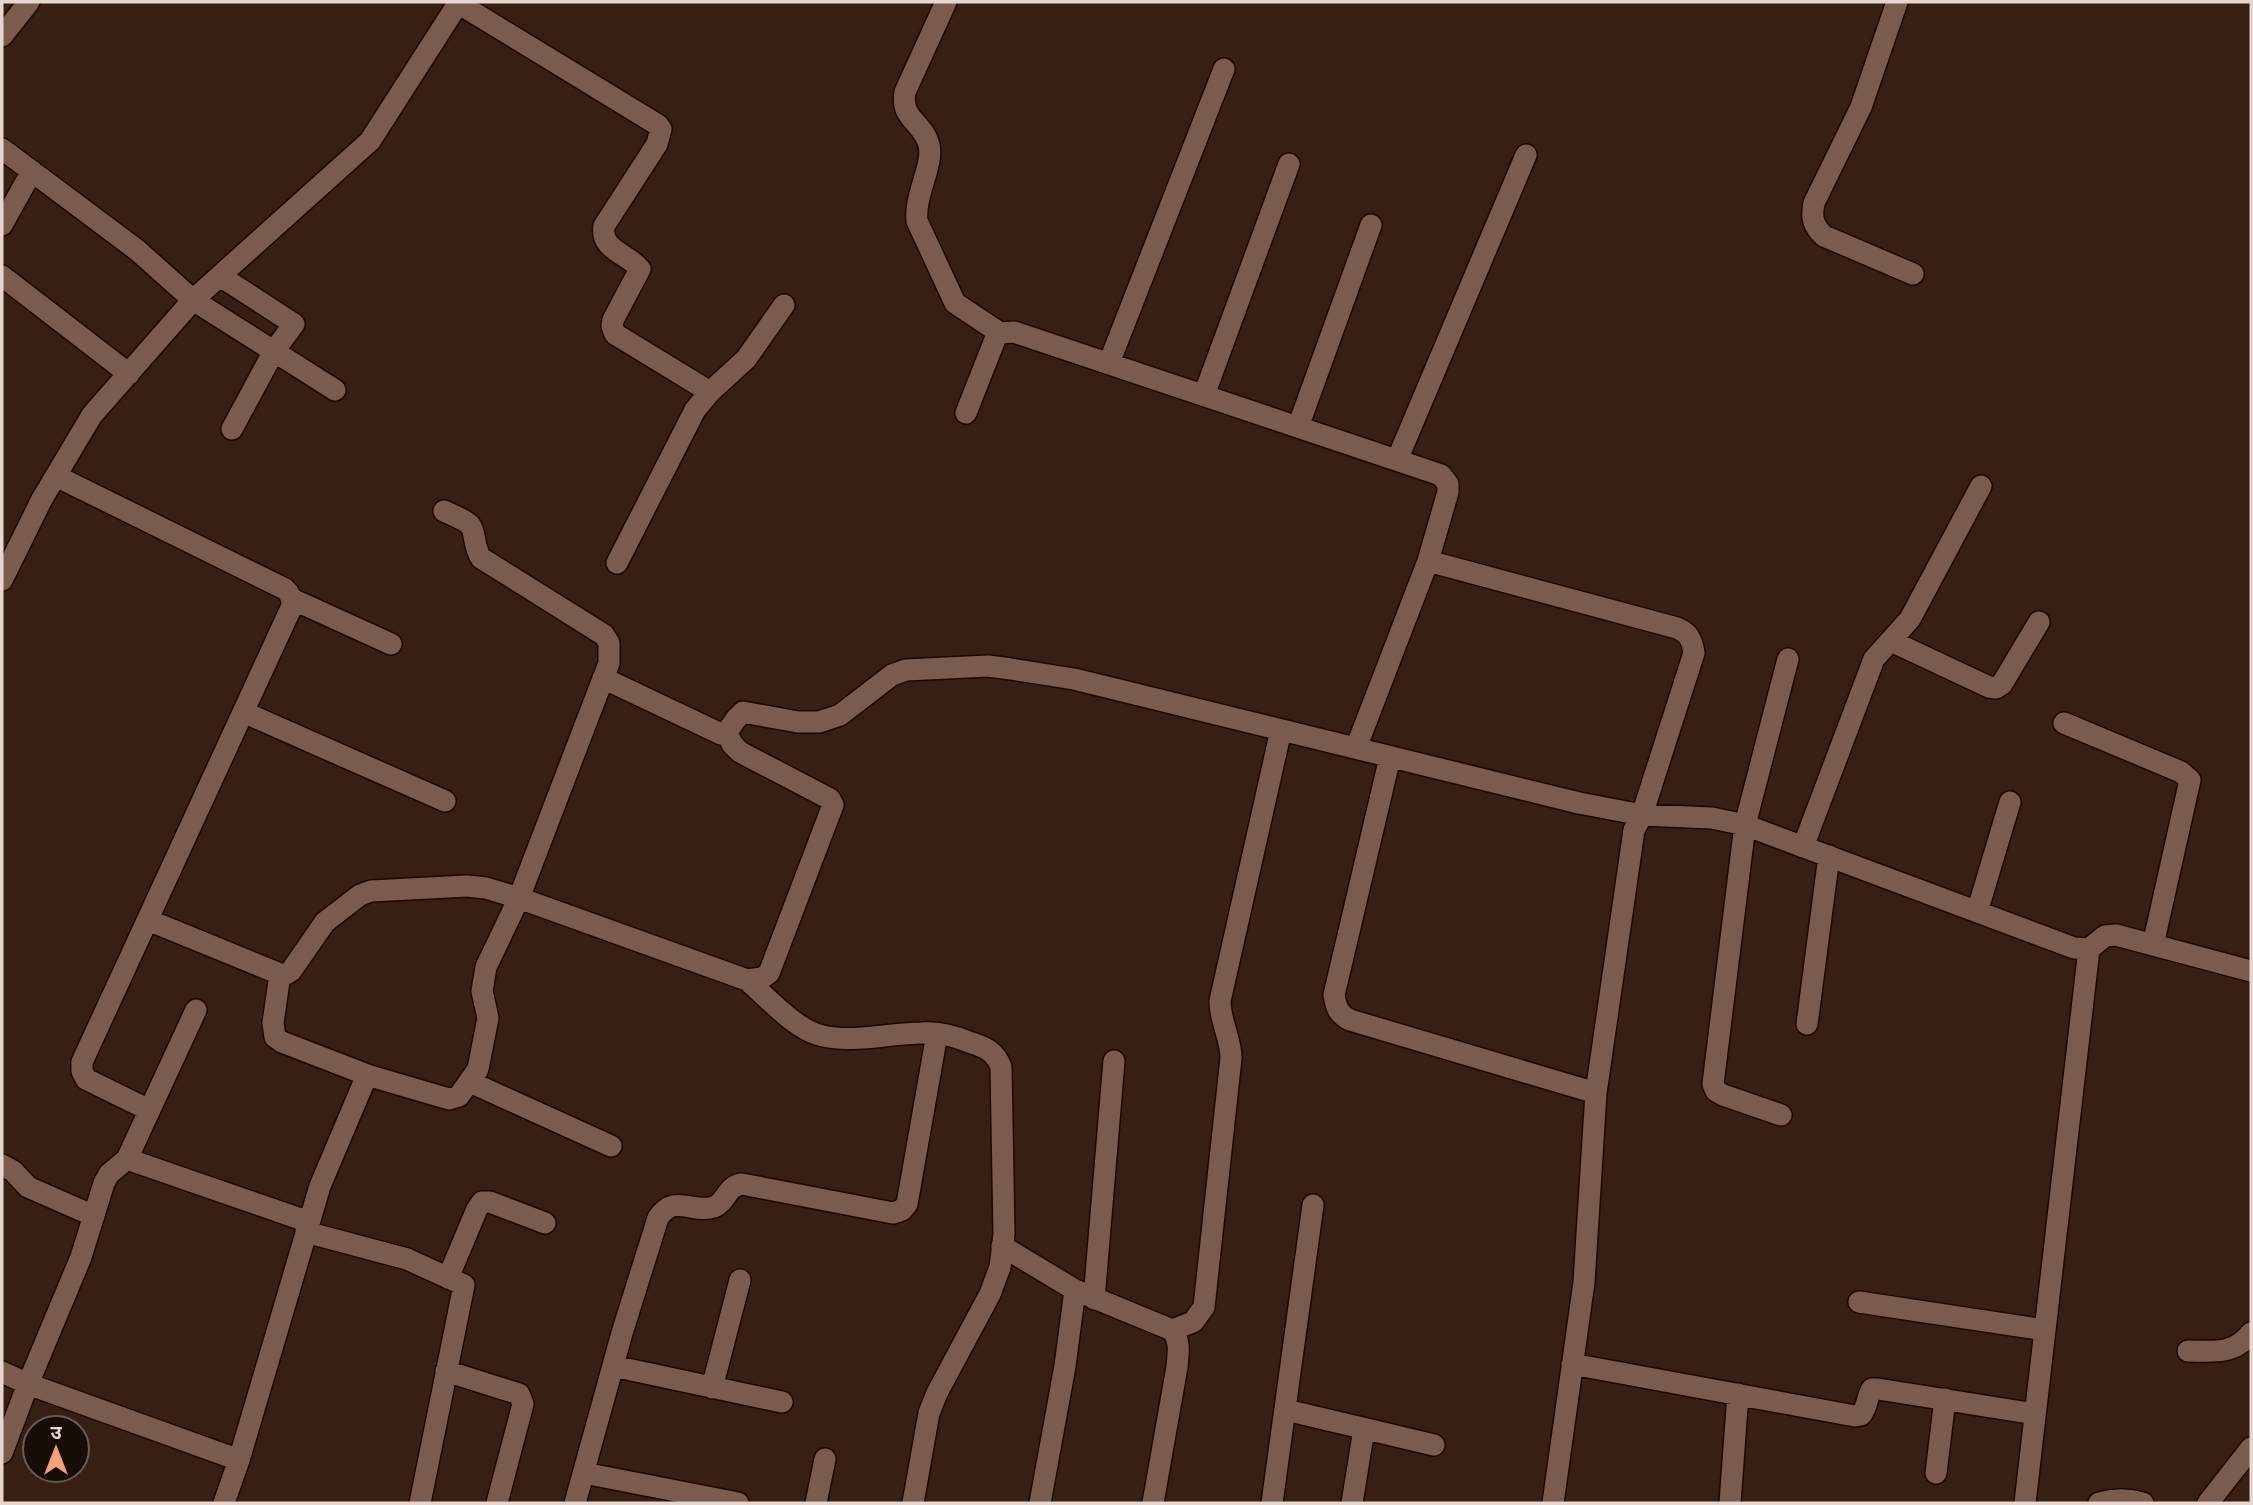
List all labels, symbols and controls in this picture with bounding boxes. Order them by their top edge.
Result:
north arrow [21,1414,91,1484]
text: उ [50,1421,62,1444]

